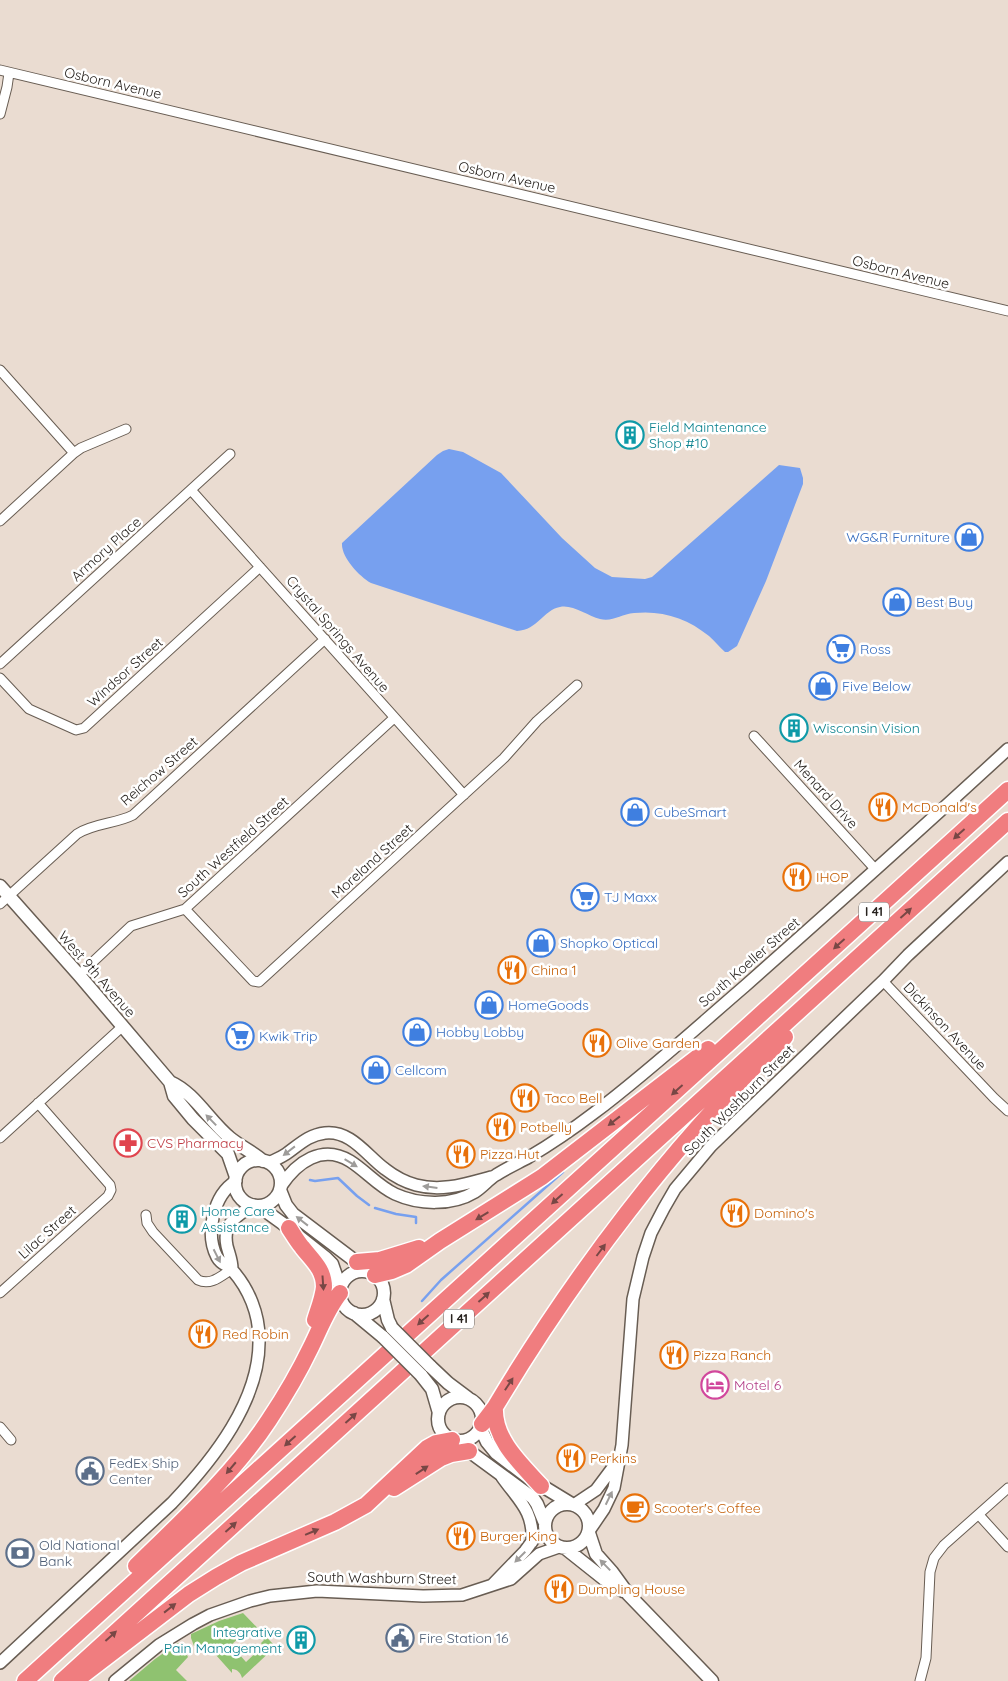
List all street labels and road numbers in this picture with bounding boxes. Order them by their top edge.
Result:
street label: Osborn Avenue [63,63,164,103]
street label: Osborn Avenue [457,157,558,197]
street label: Osborn Avenue [851,251,951,293]
street label: Armory Place [67,513,145,585]
street label: Crystal Springs Avenue [282,572,394,696]
street label: Windsor Street [83,633,167,711]
street label: Reichow Street [117,732,202,809]
street label: Menard Drive [790,756,862,832]
street label: South Westfield Street [174,792,292,902]
street label: Moreland Street [328,820,417,902]
road number: I 41 [859,902,889,922]
street label: South Koeller Street [695,913,803,1011]
street label: West 9th Avenue [55,927,139,1021]
street label: Dickinson Avenue [900,978,990,1074]
street label: South Washburn Street [680,1041,798,1159]
street label: Lilac Street [14,1201,80,1263]
road number: I 41 [444,1310,474,1328]
street label: South Washburn Street [307,1568,457,1588]

